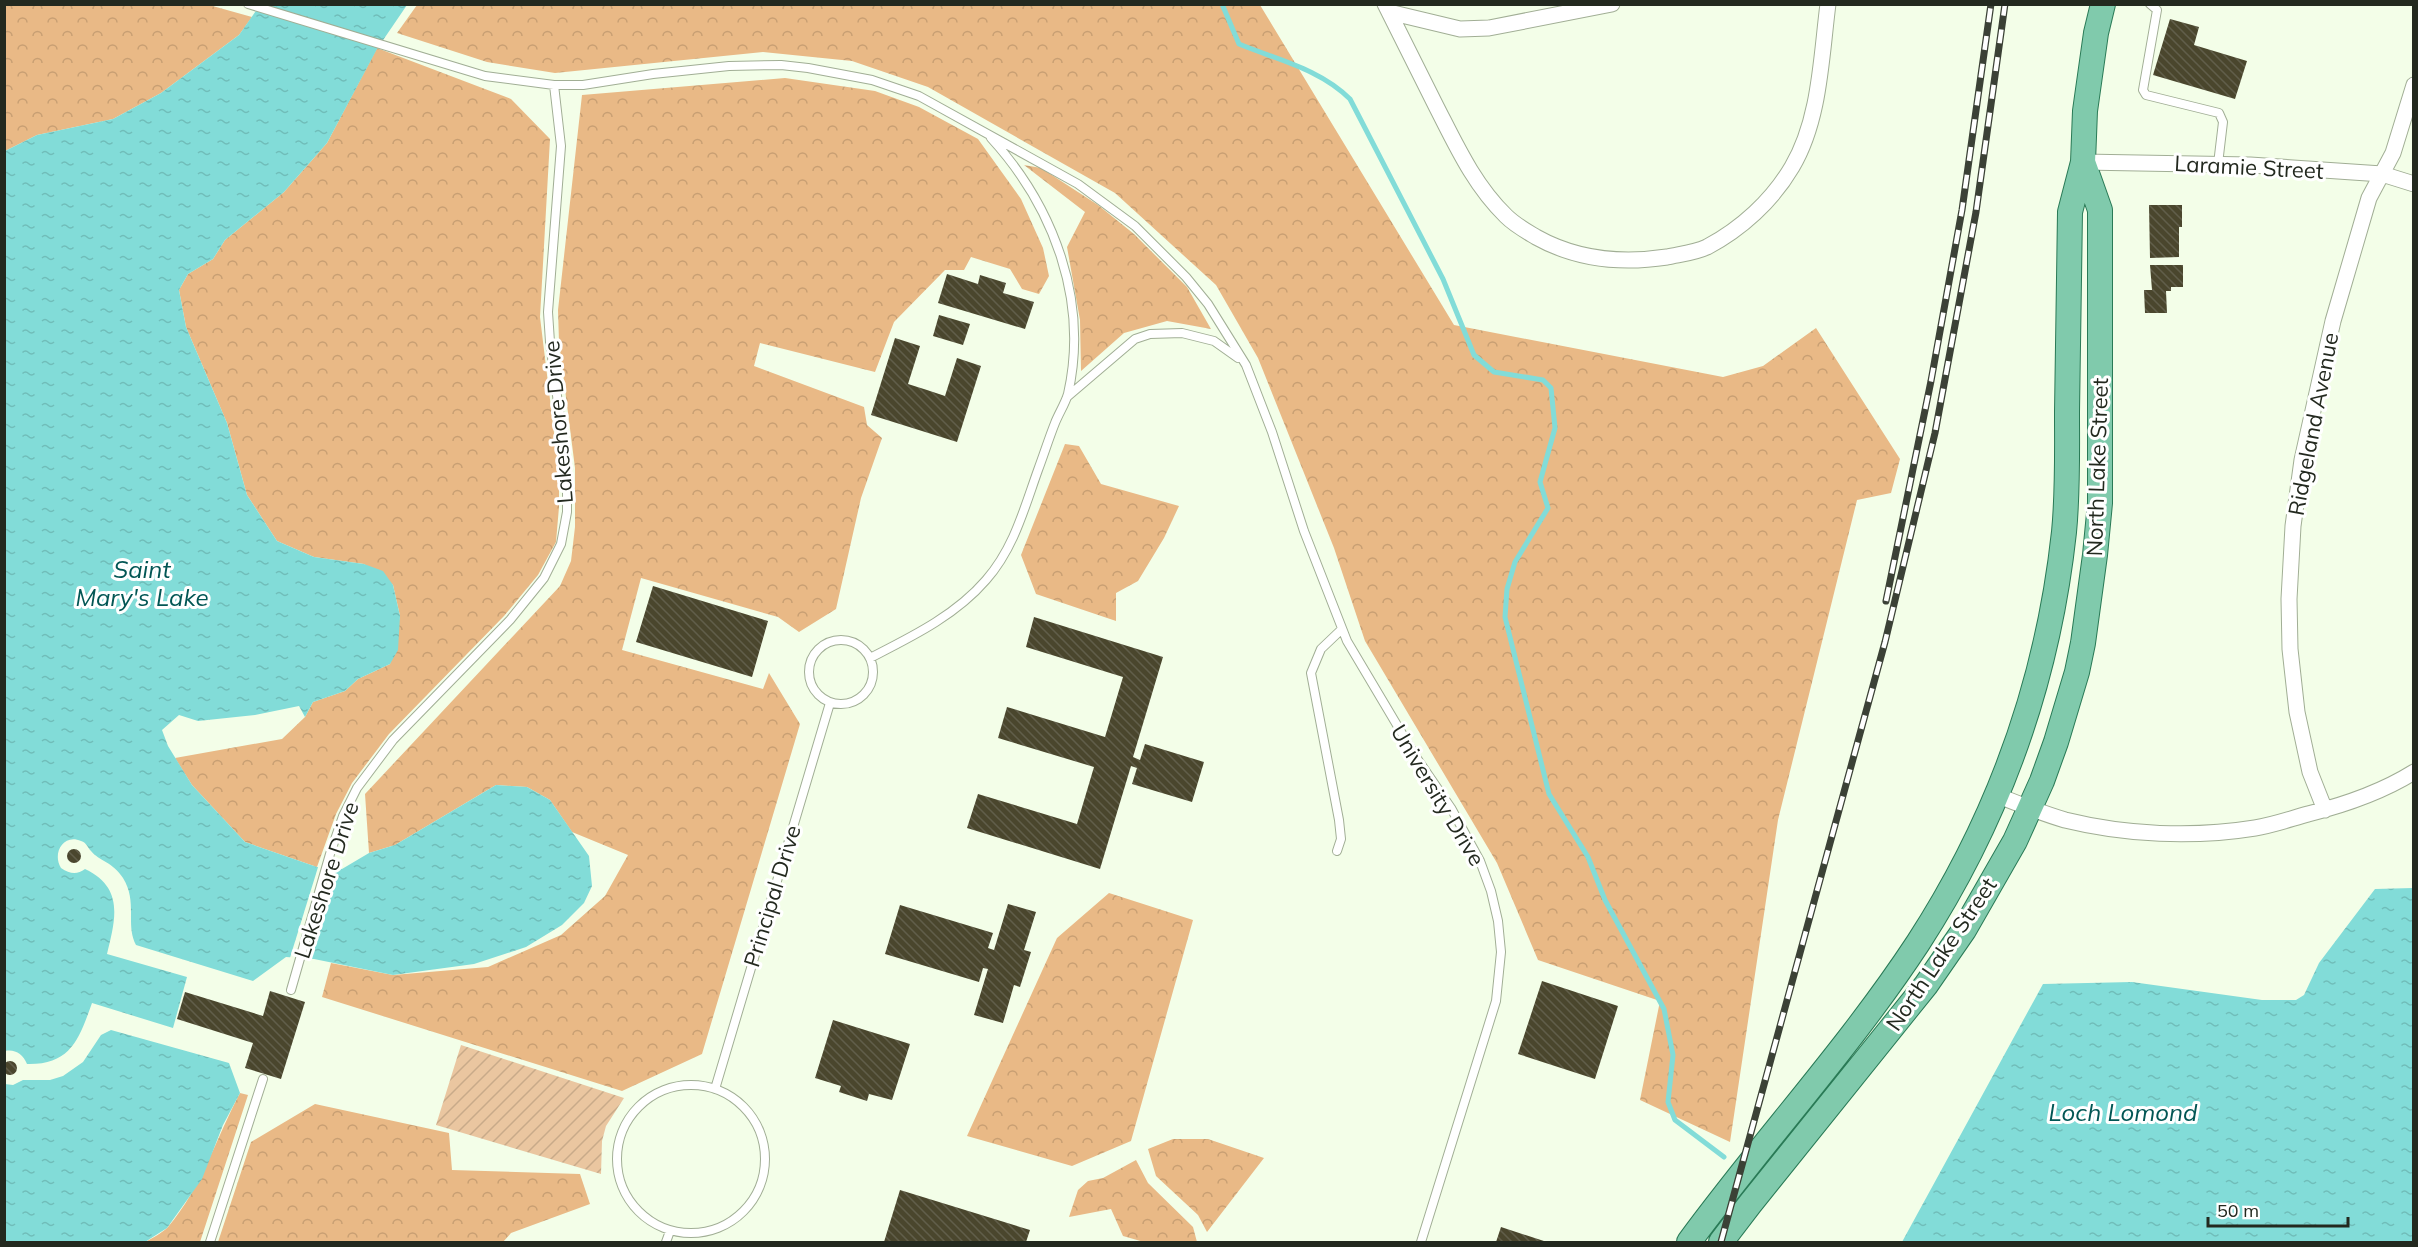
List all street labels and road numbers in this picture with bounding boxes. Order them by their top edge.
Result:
street label: Laramie Street [2174,149,2325,185]
street label: Ridgeland Avenue [2282,330,2344,518]
street label: Lakeshore Drive [537,339,579,505]
street label: North Lake Street [2080,377,2114,557]
street label: University Drive [1385,719,1491,871]
street label: Lakeshore Drive [287,798,365,962]
street label: Principal Drive [737,822,807,970]
street label: North Lake Street [1879,872,2003,1036]

